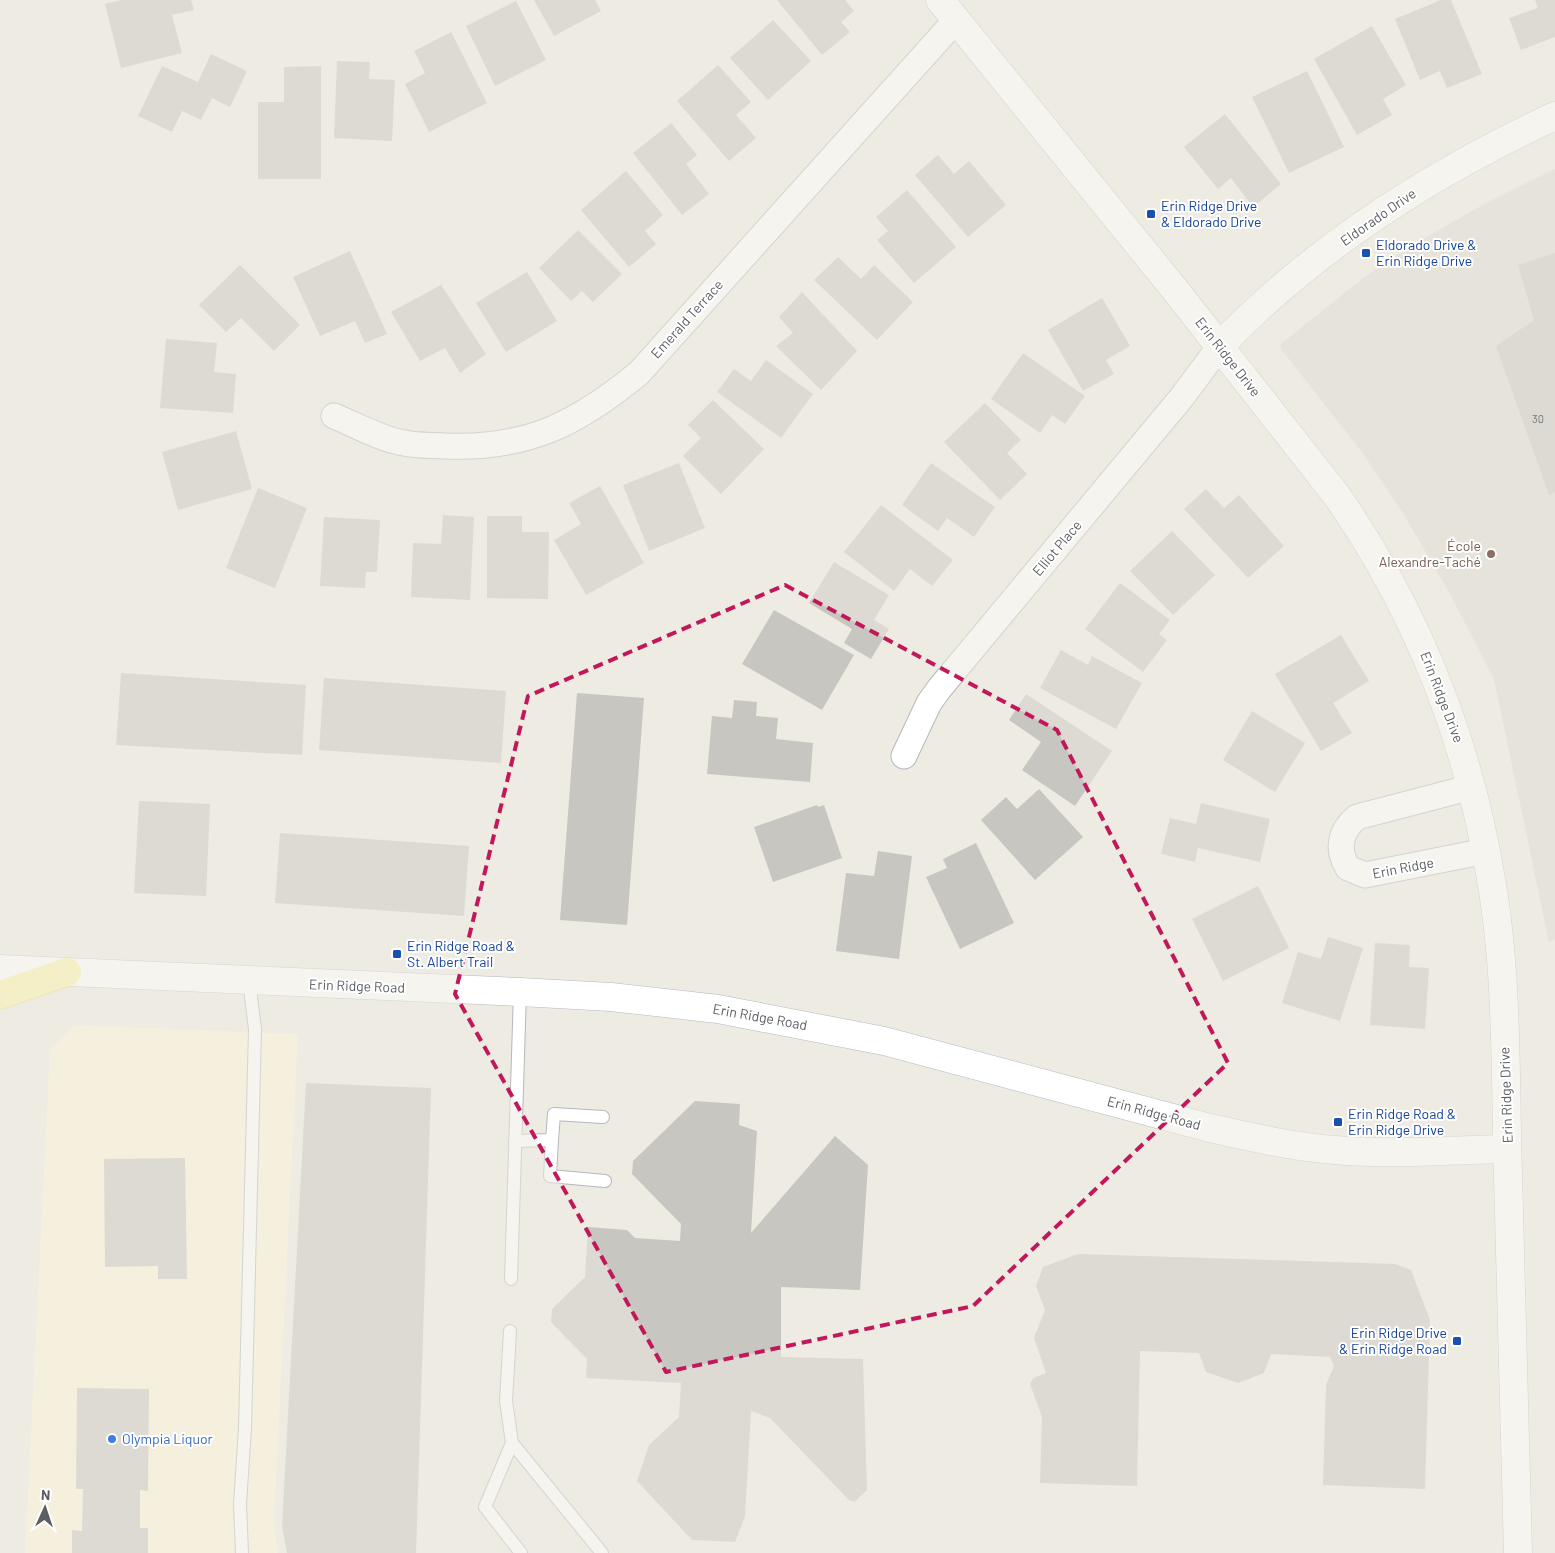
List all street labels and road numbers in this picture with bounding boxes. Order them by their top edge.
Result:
street label: Eldorado Drive [1337,184,1419,249]
street label: Emerald Terrace [647,276,726,361]
street label: Erin Ridge Drive [1192,314,1265,400]
street label: Elliot Place [1028,516,1085,579]
street label: Erin Ridge Drive [1417,649,1468,745]
street label: Erin Ridge [1371,853,1435,882]
street label: Erin Ridge Road [309,975,405,996]
street label: Erin Ridge Road [711,1000,809,1033]
street label: Erin Ridge Drive [1495,1047,1516,1143]
street label: Erin Ridge Road [1106,1092,1203,1133]

